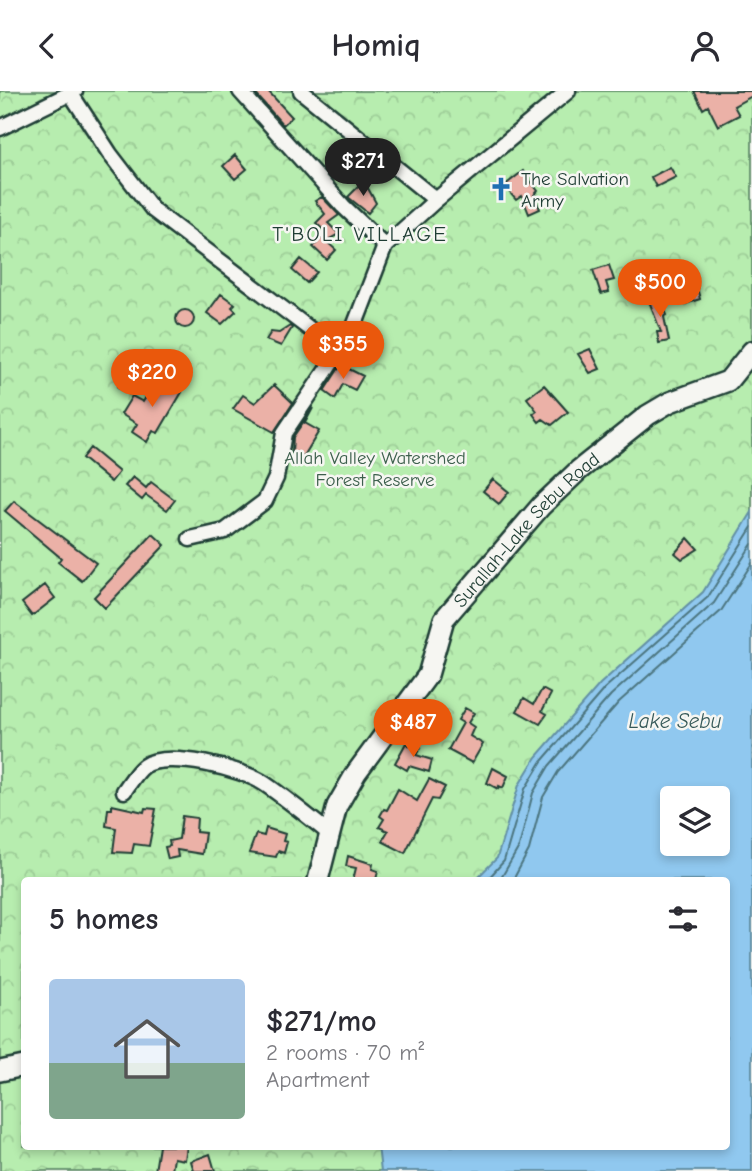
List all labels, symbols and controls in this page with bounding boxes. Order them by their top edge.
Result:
icon: back [28,27,66,65]
text: Homiq [332,27,421,64]
icon: person [686,27,724,65]
pin: $271 [322,139,404,198]
text: $271 [341,147,385,174]
place label: The Salvation Army [521,168,629,212]
church icon: The Salvation Army [487,175,515,203]
district label: T'BOLI VILLAGE [272,222,448,246]
pin: $500 [619,259,701,319]
text: $500 [634,268,686,295]
pin: $355 [302,321,384,381]
text: $355 [318,330,368,357]
pin: $220 [111,349,193,409]
text: $220 [127,358,177,385]
park label: Allah Valley Watershed Forest Reserve [284,447,466,491]
street label: Surallah-Lake Sebu Road [449,448,604,612]
pin: $487 [372,699,454,759]
text: $487 [390,708,436,735]
water label: Lake Sebu [628,709,722,733]
map controls [660,786,730,856]
button: layers [660,786,730,856]
icon: filters [664,900,702,938]
text: 5 homes [49,902,158,937]
text: $271/mo [266,1004,377,1039]
icon: home [105,1007,189,1091]
text: 2 rooms · 70 m² [266,1039,424,1066]
text: Apartment [266,1066,369,1093]

